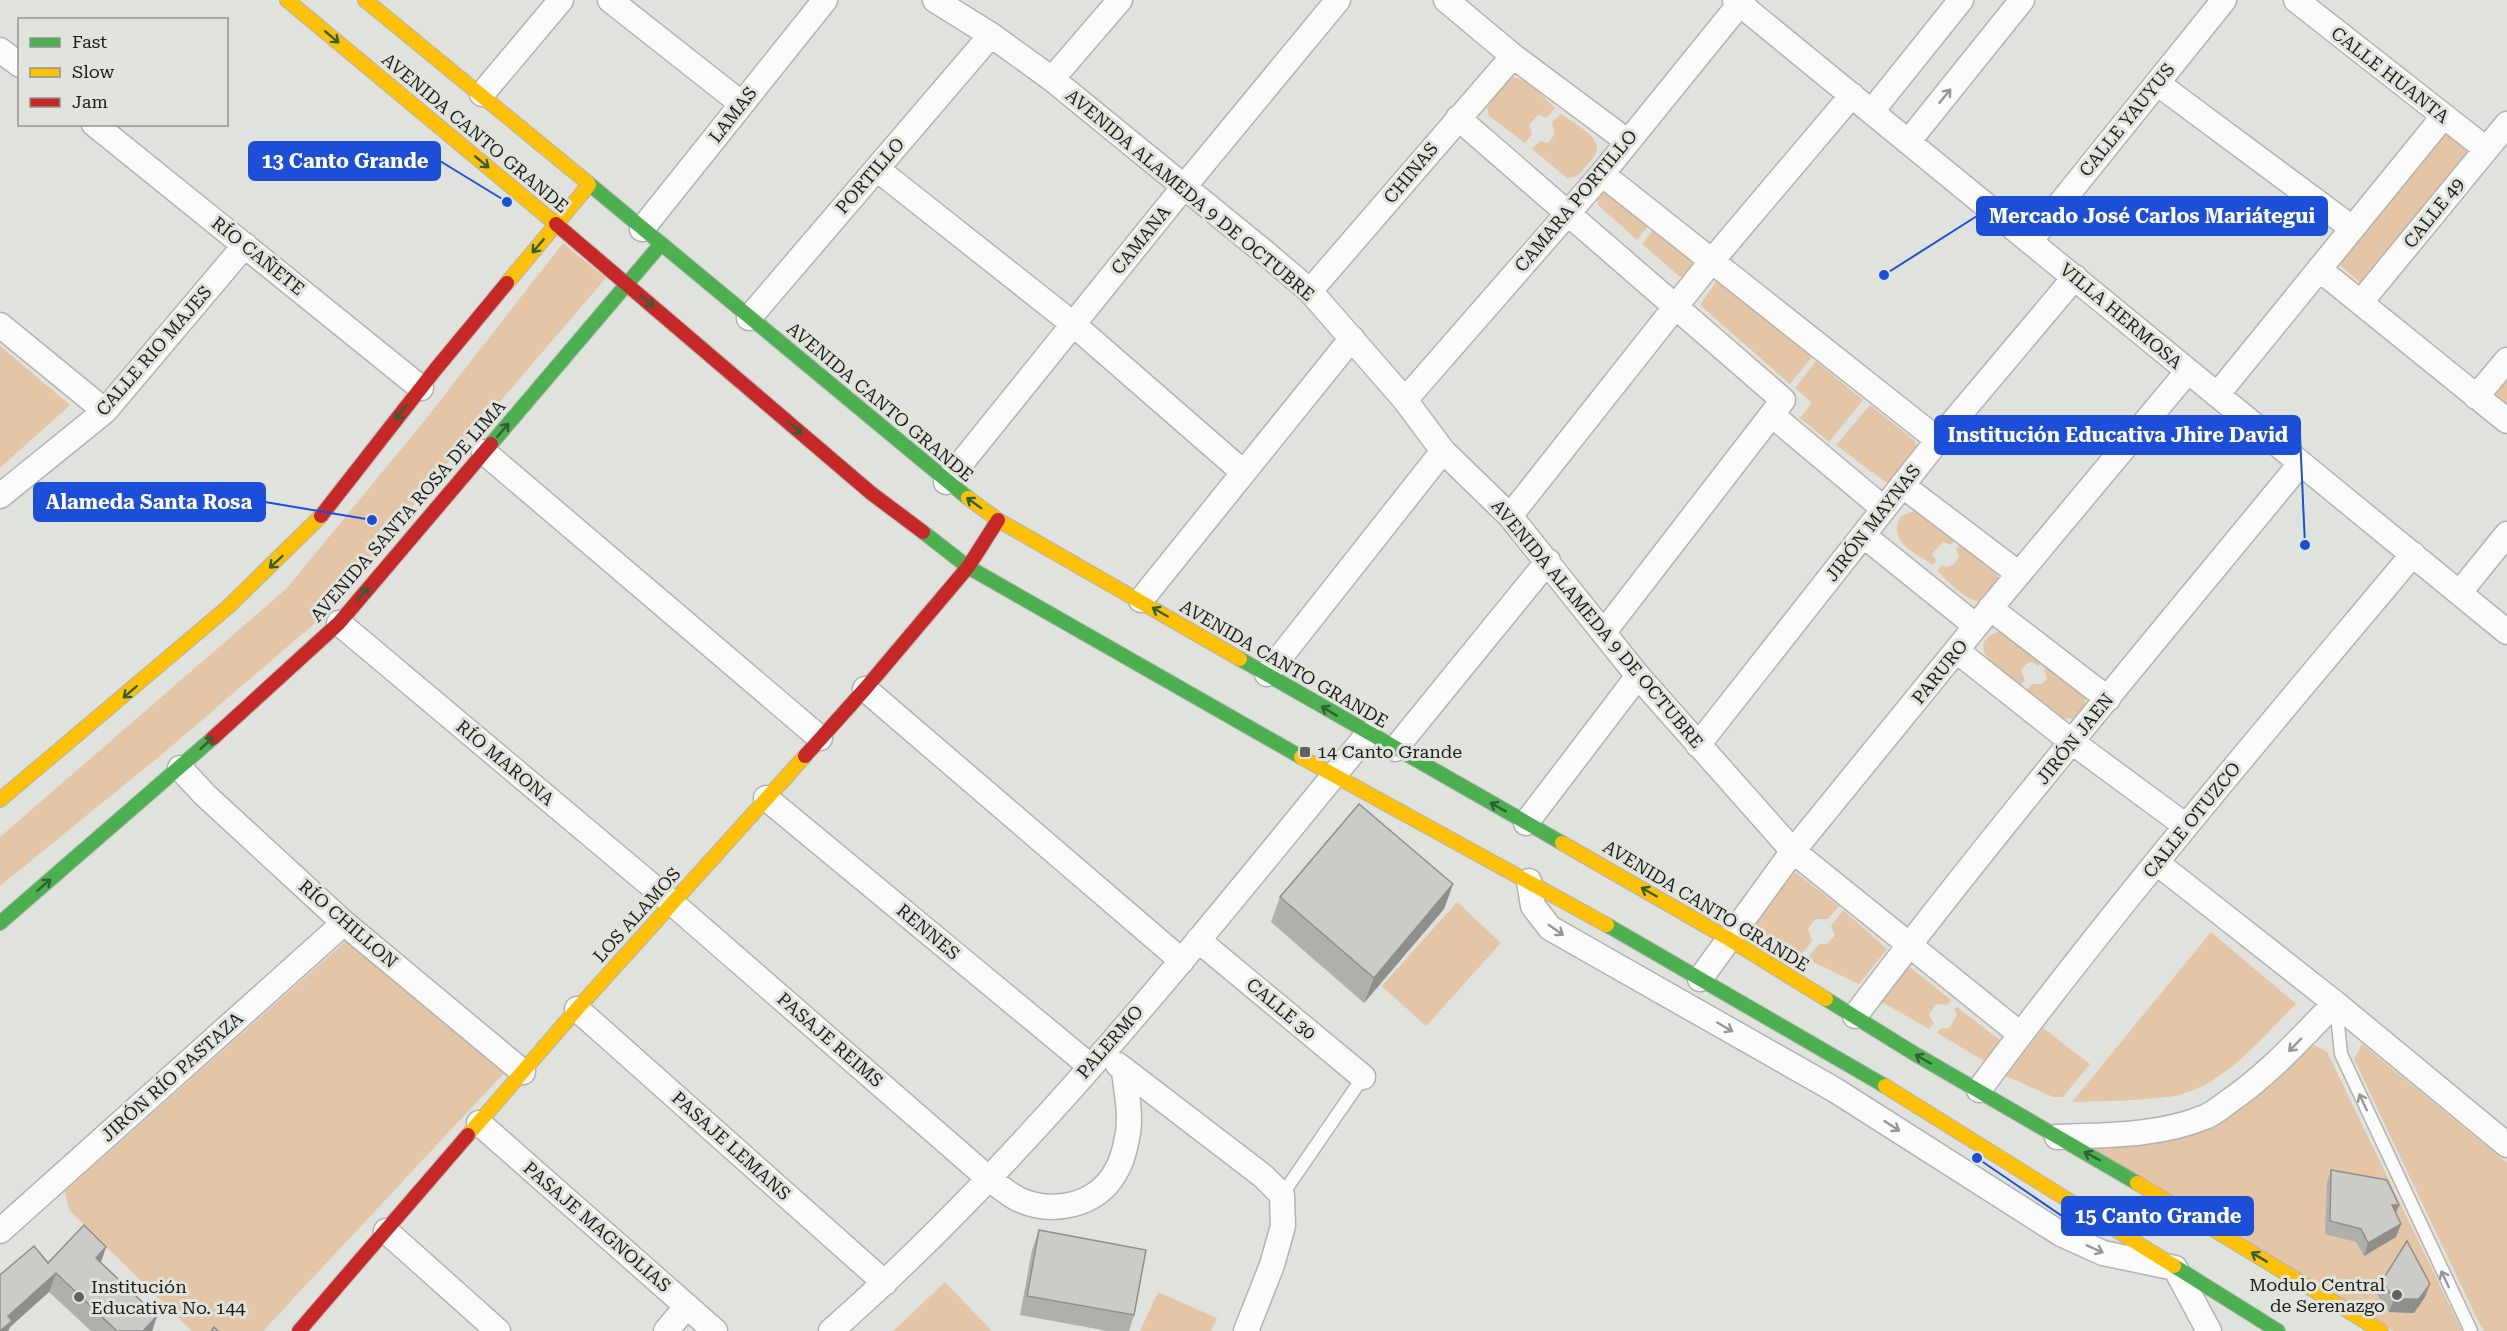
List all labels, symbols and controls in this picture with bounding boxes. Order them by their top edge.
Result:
legend [18,18,228,126]
street label: CALLE HUANTA [2327,22,2454,127]
text: Fast [72,31,107,52]
one-way arrow [324,31,340,44]
street label: AVENIDA CANTO GRANDE [378,48,573,217]
street label: CALLE YAUYUS [2075,59,2179,180]
text: Slow [72,61,114,82]
street label: LAMAS [704,83,761,147]
street label: AVENIDA ALAMEDA 9 DE OCTUBRE [1062,84,1319,305]
one-way arrow [1938,89,1951,105]
text: Jam [72,91,108,112]
street label: CAMARA PORTILLO [1510,125,1641,276]
street label: PORTILLO [831,133,908,218]
street label: CHINAS [1379,138,1442,207]
callout: 13 Canto Grande [249,142,440,180]
text: 13 Canto Grande [261,149,429,173]
one-way arrow [474,156,490,169]
street label: CALLE 49 [2399,173,2468,252]
callout: Mercado José Carlos Mariátegui [1977,197,2327,235]
street label: CAMANA [1107,201,1175,278]
text: Mercado José Carlos Mariátegui [1989,204,2315,228]
street label: RÍO CAÑETE [208,212,309,299]
one-way arrow [531,238,544,254]
street label: VILLA HERMOSA [2056,258,2187,373]
street label: CALLE RIO MAJES [92,281,216,420]
one-way arrow [639,294,654,308]
street label: AVENIDA CANTO GRANDE [783,317,978,486]
street label: AVENIDA SANTA ROSA DE LIMA [306,395,510,626]
one-way arrow [395,405,408,421]
callout: Institución Educativa Jhire David [1935,416,2300,454]
one-way arrow [787,421,802,435]
one-way arrow [496,423,510,438]
text: Institución Educativa Jhire David [1948,423,2289,447]
street label: JIRÓN MAYNAS [1821,460,1925,585]
callout: Alameda Santa Rosa [34,483,265,521]
text: Alameda Santa Rosa [46,490,252,514]
street label: AVENIDA ALAMEDA 9 DE OCTUBRE [1487,495,1708,752]
one-way arrow [967,497,983,509]
one-way arrow [268,555,283,569]
one-way arrow [357,586,370,602]
street label: AVENIDA CANTO GRANDE [1176,595,1392,732]
one-way arrow [1152,605,1169,617]
street label: PARURO [1907,635,1972,708]
one-way arrow [123,685,138,699]
street label: JIRÓN JAEN [2032,689,2118,788]
one-way arrow [1321,704,1338,716]
street label: RÍO MARONA [452,716,559,810]
one-way arrow [199,736,214,750]
place label: 14 Canto Grande [1317,741,1462,762]
marker: 14 Canto Grande [1298,745,1312,759]
street label: CALLE OTUZCO [2139,758,2245,882]
one-way arrow [1490,801,1507,813]
street label: AVENIDA CANTO GRANDE [1599,836,1813,976]
street label: LOS ALAMOS [589,863,685,966]
street label: RÍO CHILLON [295,875,402,972]
one-way arrow [36,878,51,892]
one-way arrow [1641,886,1658,898]
street label: RENNES [893,899,964,964]
one-way arrow [1547,924,1563,936]
street label: CALLE 30 [1242,974,1320,1044]
street label: PASAJE REIMS [773,988,887,1091]
street label: PALERMO [1072,1001,1147,1083]
street label: JIRÓN RÍO PASTAZA [97,1007,247,1146]
one-way arrow [1716,1021,1733,1033]
one-way arrow [2287,1037,2302,1052]
one-way arrow [1915,1052,1932,1064]
street label: PASAJE LEMANS [668,1087,795,1204]
one-way arrow [2357,1093,2369,1111]
one-way arrow [1884,1120,1901,1133]
one-way arrow [2084,1150,2102,1161]
street label: PASAJE MAGNOLIAS [519,1157,675,1296]
callout: 15 Canto Grande [2062,1197,2253,1235]
text: 15 Canto Grande [2074,1204,2242,1228]
one-way arrow [2085,1244,2103,1255]
one-way arrow [2251,1251,2268,1263]
one-way arrow [2439,1270,2451,1288]
place label: Modulo Central de Serenazgo [2249,1274,2385,1316]
place label: Institución Educativa No. 144 [91,1276,246,1318]
marker: Modulo Central de Serenazgo [2390,1288,2404,1302]
marker: Institución Educativa No. 144 [72,1290,86,1304]

